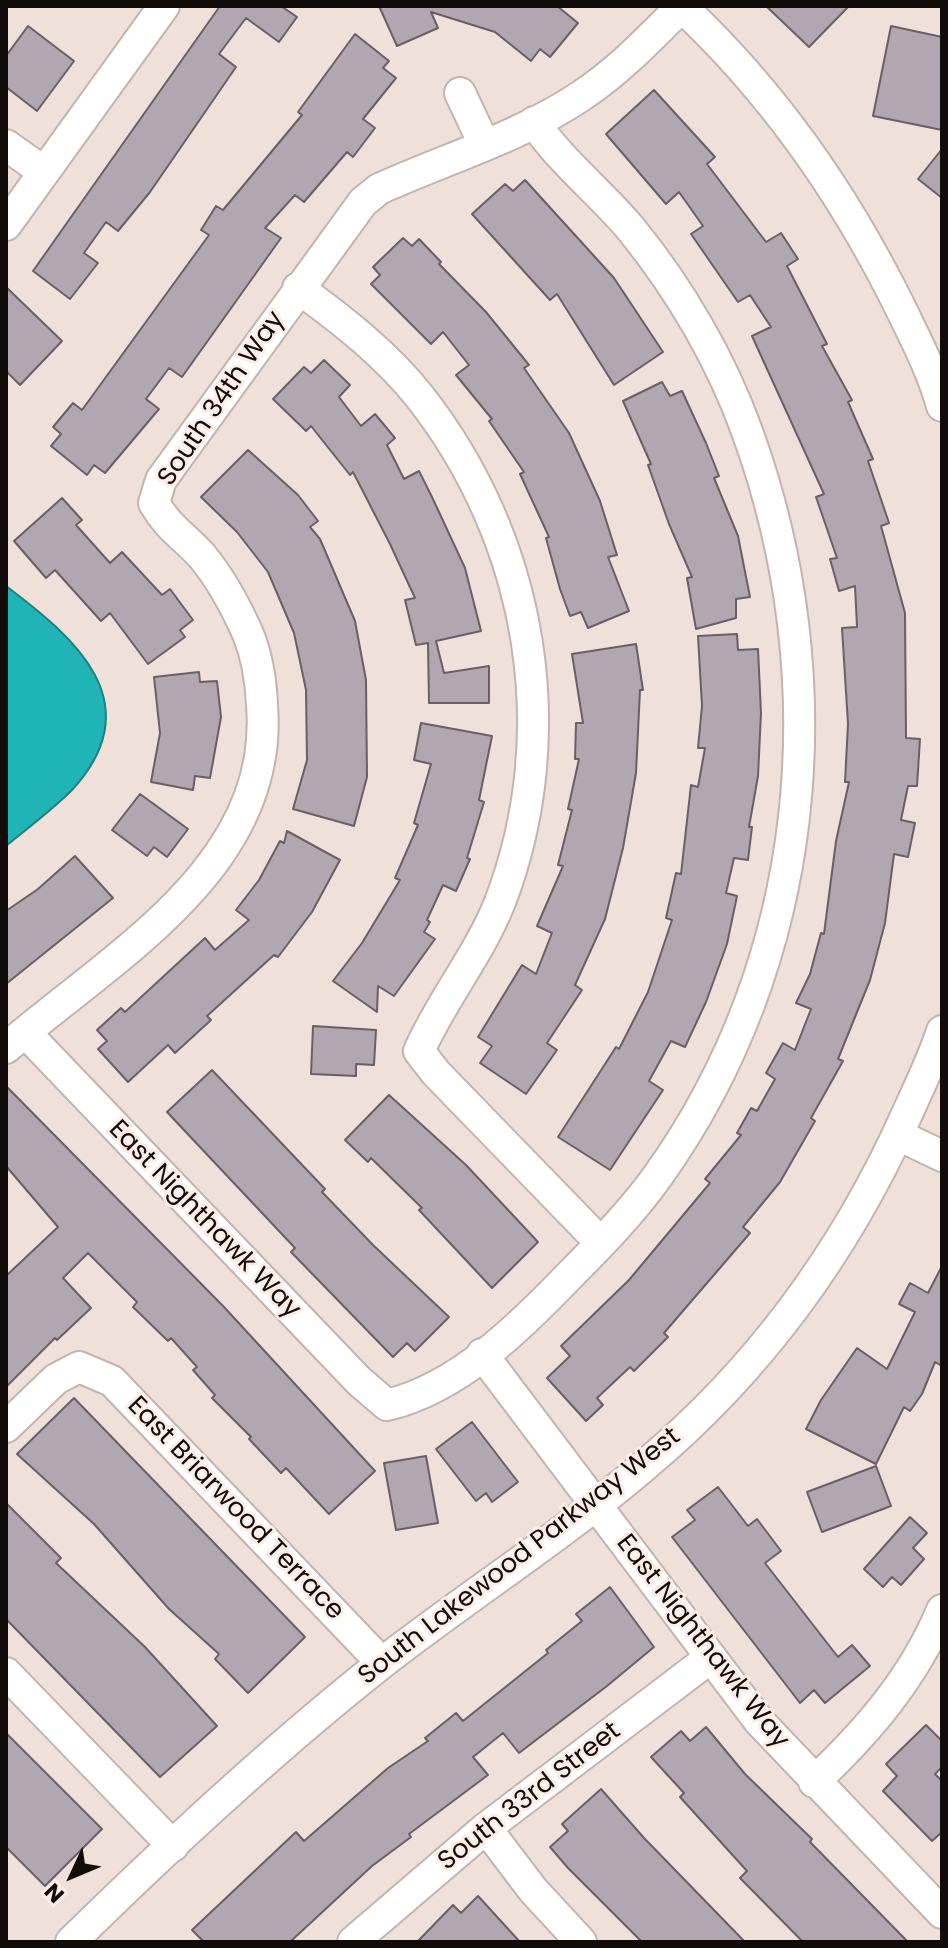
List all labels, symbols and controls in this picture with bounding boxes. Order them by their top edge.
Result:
street label: South 34th Way [152,306,292,492]
street label: East Nighthawk Way [102,1115,306,1325]
street label: East Briarwood Terrace [120,1391,350,1627]
street label: South Lakewood Parkway West [353,1422,687,1692]
street label: East Nighthawk Way [609,1529,795,1755]
street label: South 33rd Street [433,1716,627,1878]
north arrow [32,1836,112,1916]
text: N [37,1876,71,1910]

